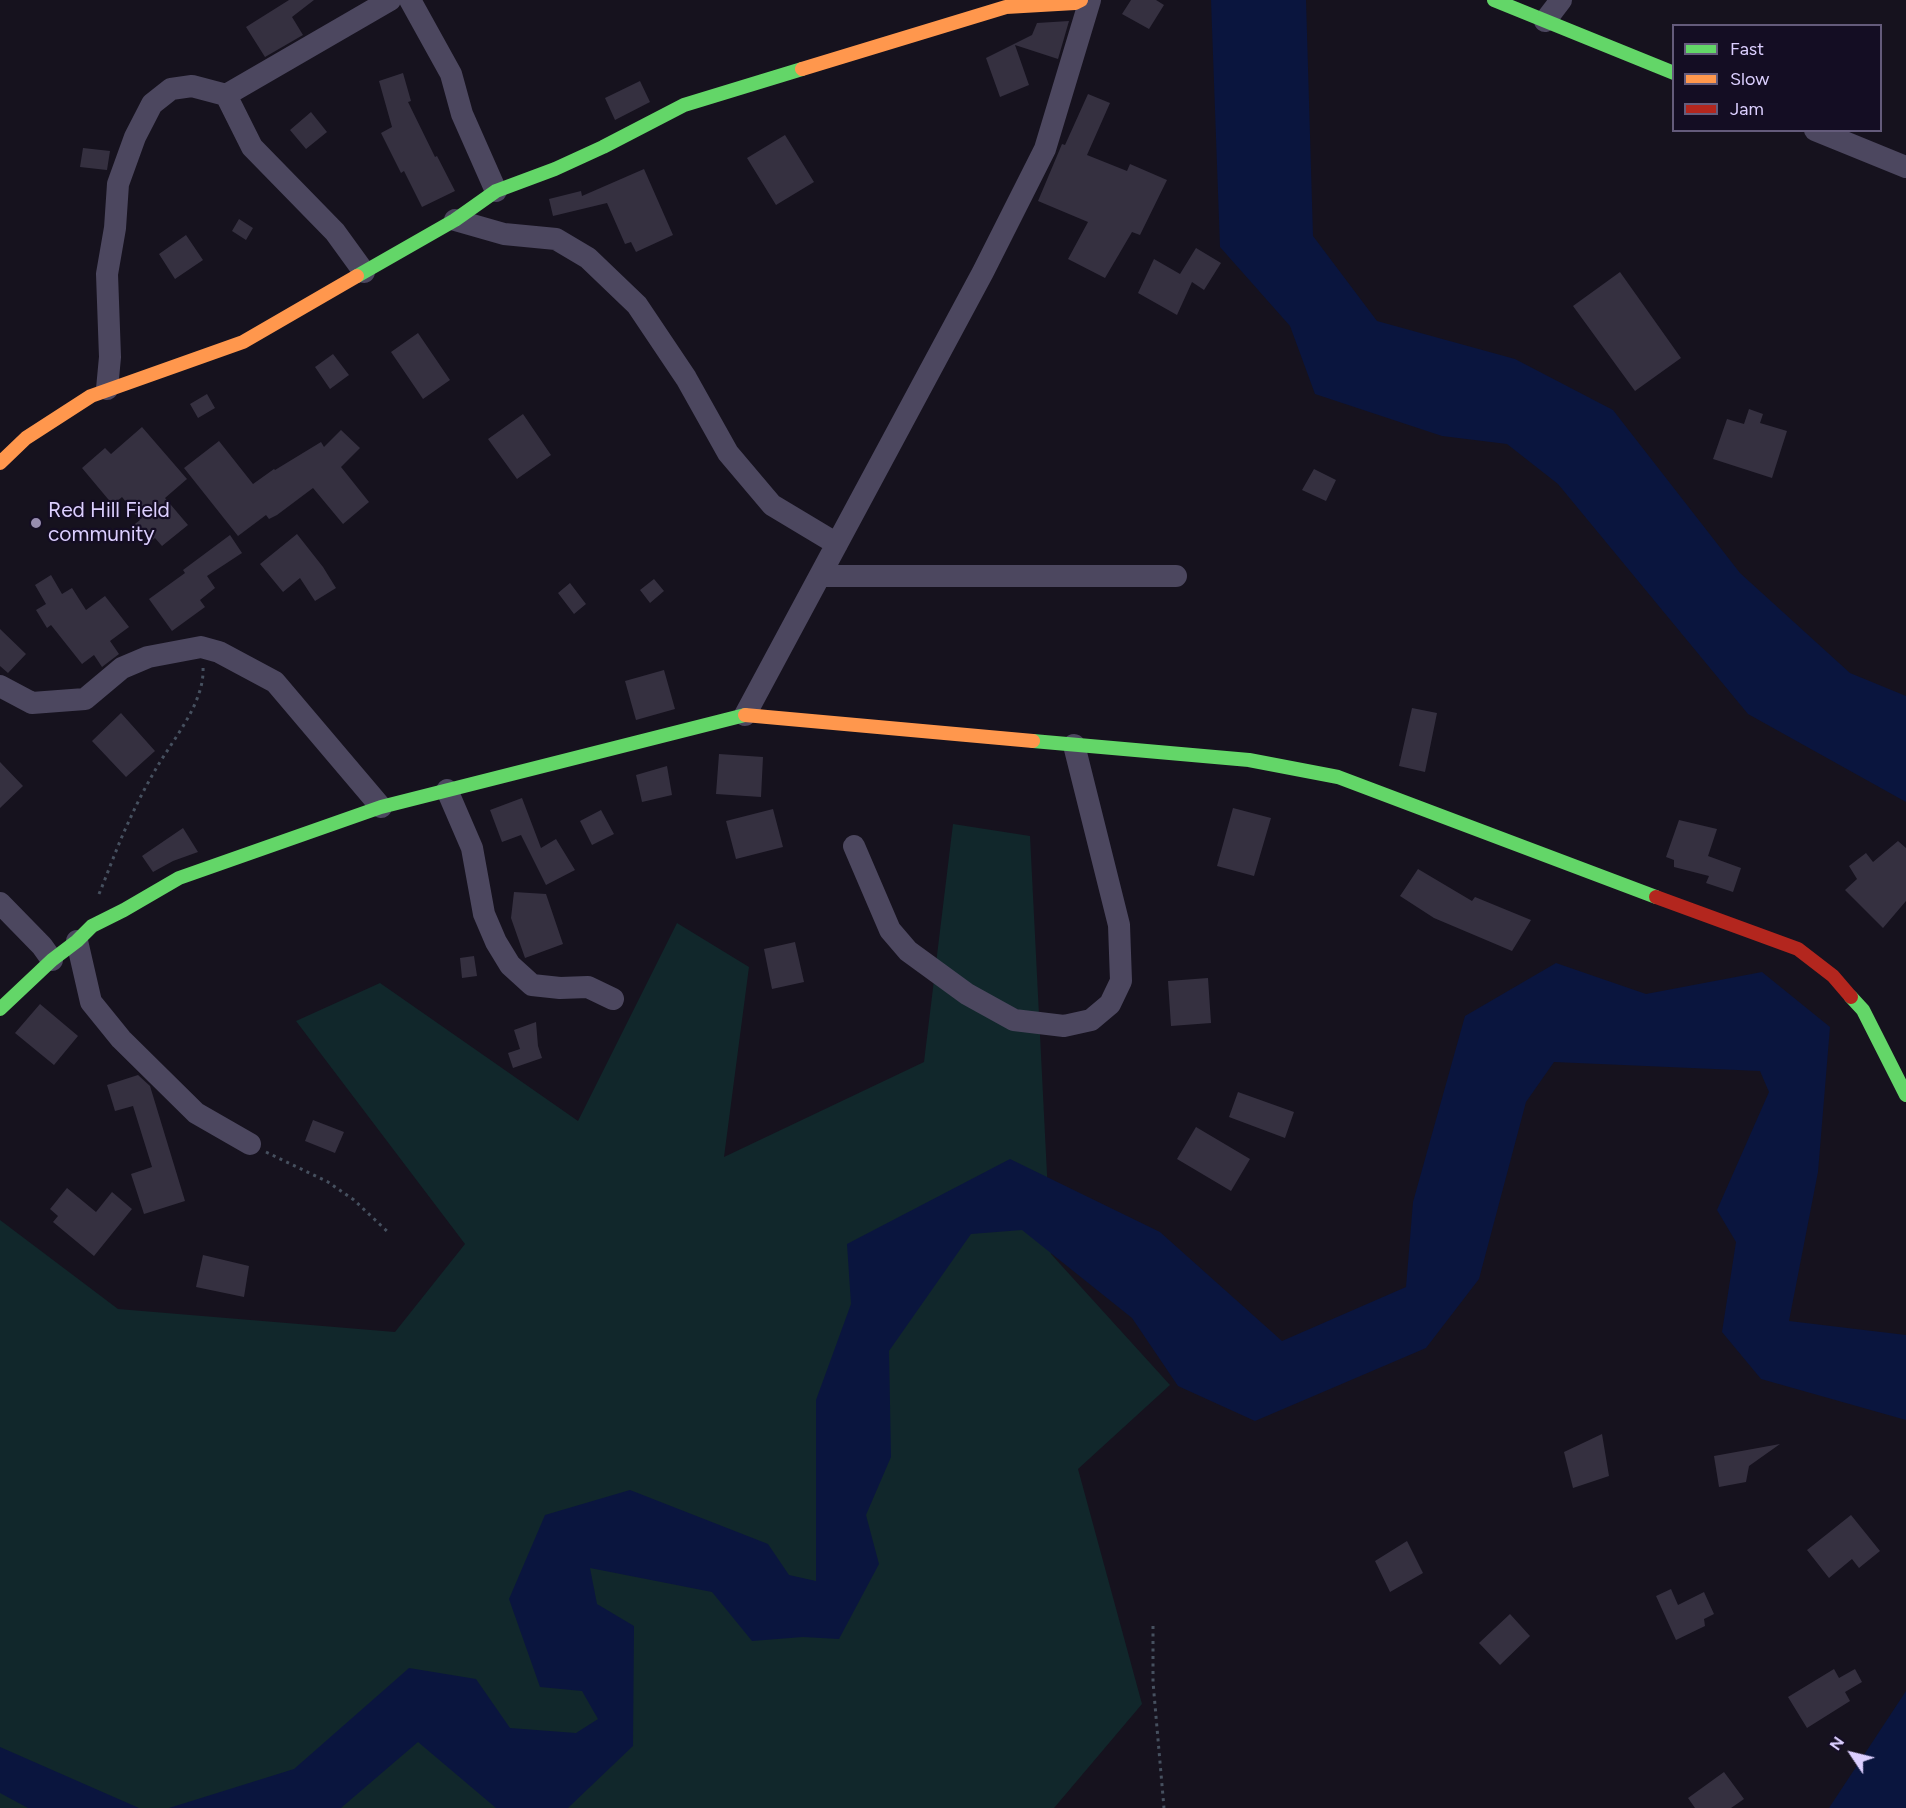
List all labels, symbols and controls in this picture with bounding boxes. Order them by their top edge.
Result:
legend [1672,24,1882,132]
text: Fast [1730,38,1764,60]
text: Slow [1730,68,1769,90]
text: Jam [1730,98,1764,120]
place label: Red Hill Field community [48,498,170,548]
marker: Red Hill Field community [29,516,43,530]
north arrow [1822,1724,1882,1784]
text: N [1826,1733,1848,1754]

